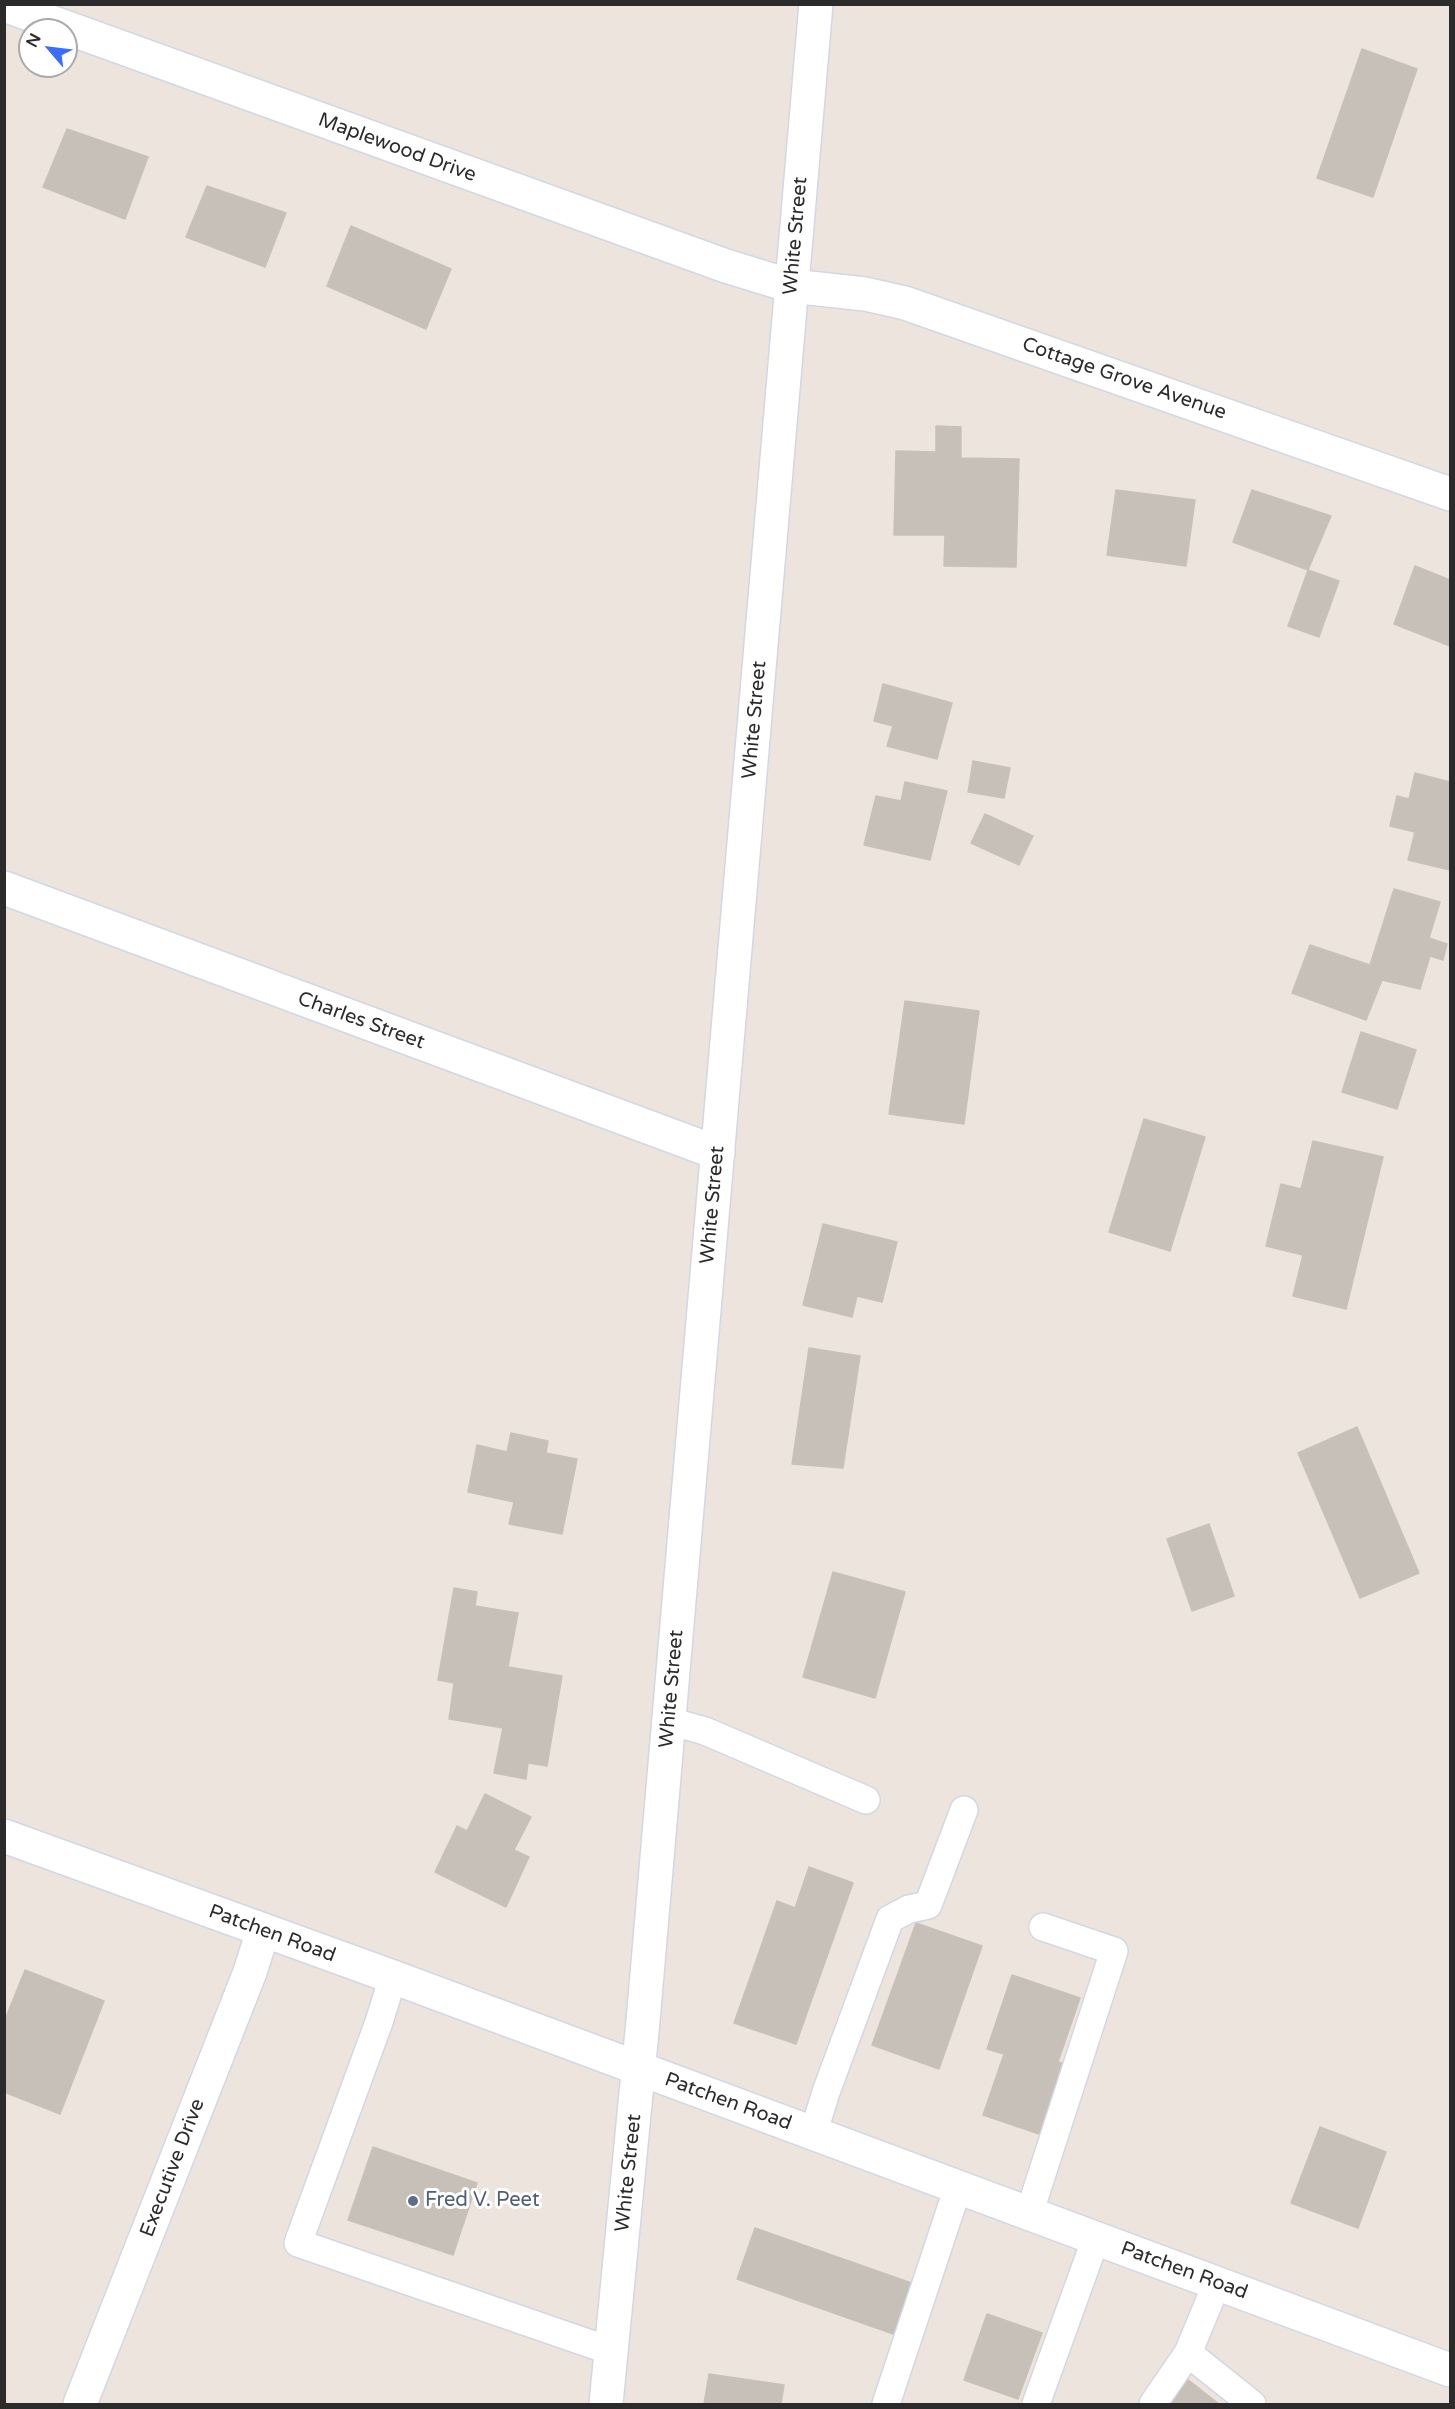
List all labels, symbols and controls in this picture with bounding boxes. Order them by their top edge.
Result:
north arrow [18,18,78,78]
text: N [22,30,46,51]
street label: Maplewood Drive [315,108,479,188]
street label: White Street [779,176,813,296]
street label: Cottage Grove Avenue [1019,333,1229,425]
street label: White Street [738,660,772,780]
street label: Charles Street [294,987,428,1055]
street label: White Street [696,1145,730,1265]
street label: White Street [655,1629,689,1749]
street label: Patchen Road [205,1900,339,1968]
street label: Patchen Road [661,2068,795,2136]
street label: Executive Drive [136,2095,210,2241]
street label: White Street [611,2113,647,2233]
place label: Fred V. Peet [425,2189,540,2213]
marker: Fred V. Peet [406,2194,420,2208]
street label: Patchen Road [1117,2237,1251,2305]

